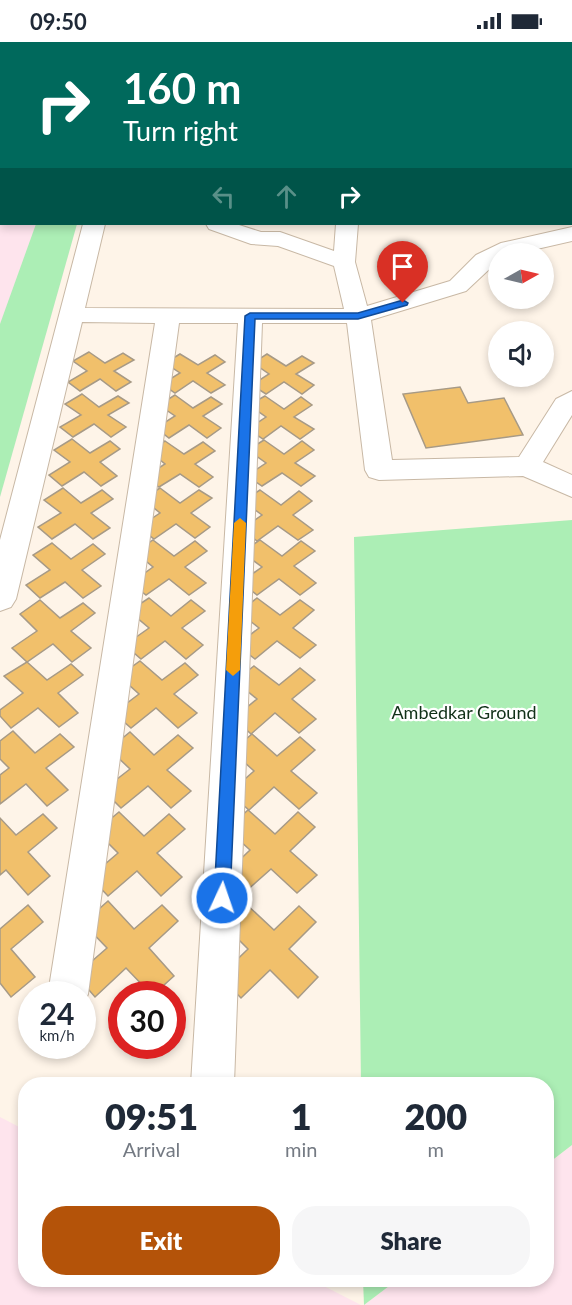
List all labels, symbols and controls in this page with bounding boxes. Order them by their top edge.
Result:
text: 09:50 [30,8,87,35]
text: 160 m [123,63,241,113]
icon: right [24,66,102,144]
text: Turn right [123,114,238,147]
icon: left [207,180,240,213]
icon: ahead [270,180,303,213]
icon: right [333,180,366,213]
pin [377,241,428,303]
north arrow [488,243,554,309]
map controls [488,243,554,387]
icon: arrive [386,250,419,283]
button: sound [488,321,554,387]
park label: Ambedkar Ground [391,701,537,723]
position arrow [190,866,254,930]
speed limit sign: 30 [108,981,186,1059]
text: 24 [40,995,74,1031]
text: km/h [39,1026,75,1044]
text: 09:51 [105,1094,198,1138]
text: 1 [291,1094,312,1138]
text: 200 [404,1094,467,1138]
text: Arrival [123,1137,180,1161]
text: min [285,1137,317,1161]
text: m [427,1137,444,1161]
button: Exit [42,1206,280,1275]
button: Share [292,1206,530,1275]

